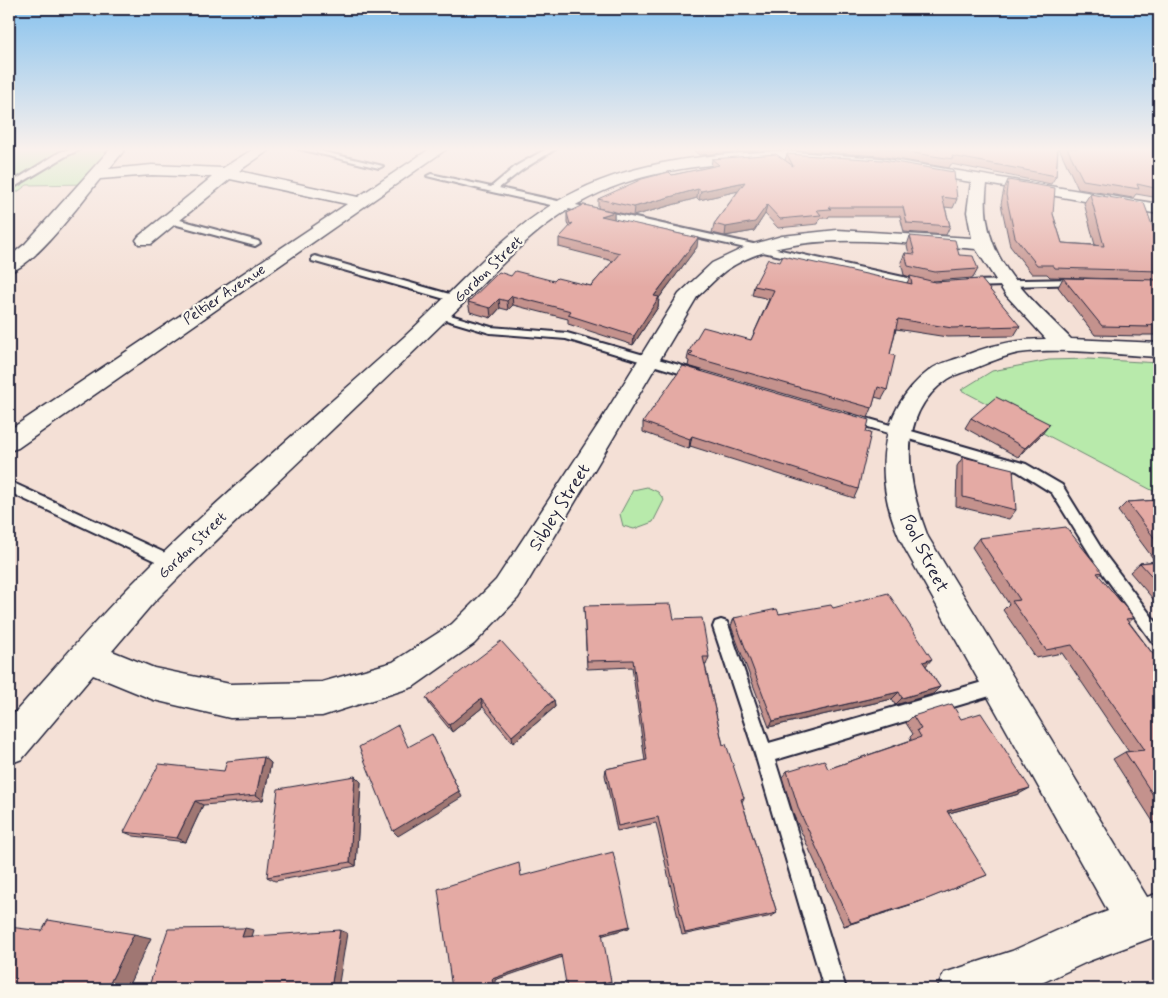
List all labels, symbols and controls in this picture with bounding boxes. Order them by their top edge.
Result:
street label: Gordon Street [450,232,528,308]
street label: Peltier Avenue [179,260,270,330]
street label: Sibley Street [524,459,596,556]
street label: Gordon Street [154,508,232,584]
street label: Pool Street [894,510,954,597]

